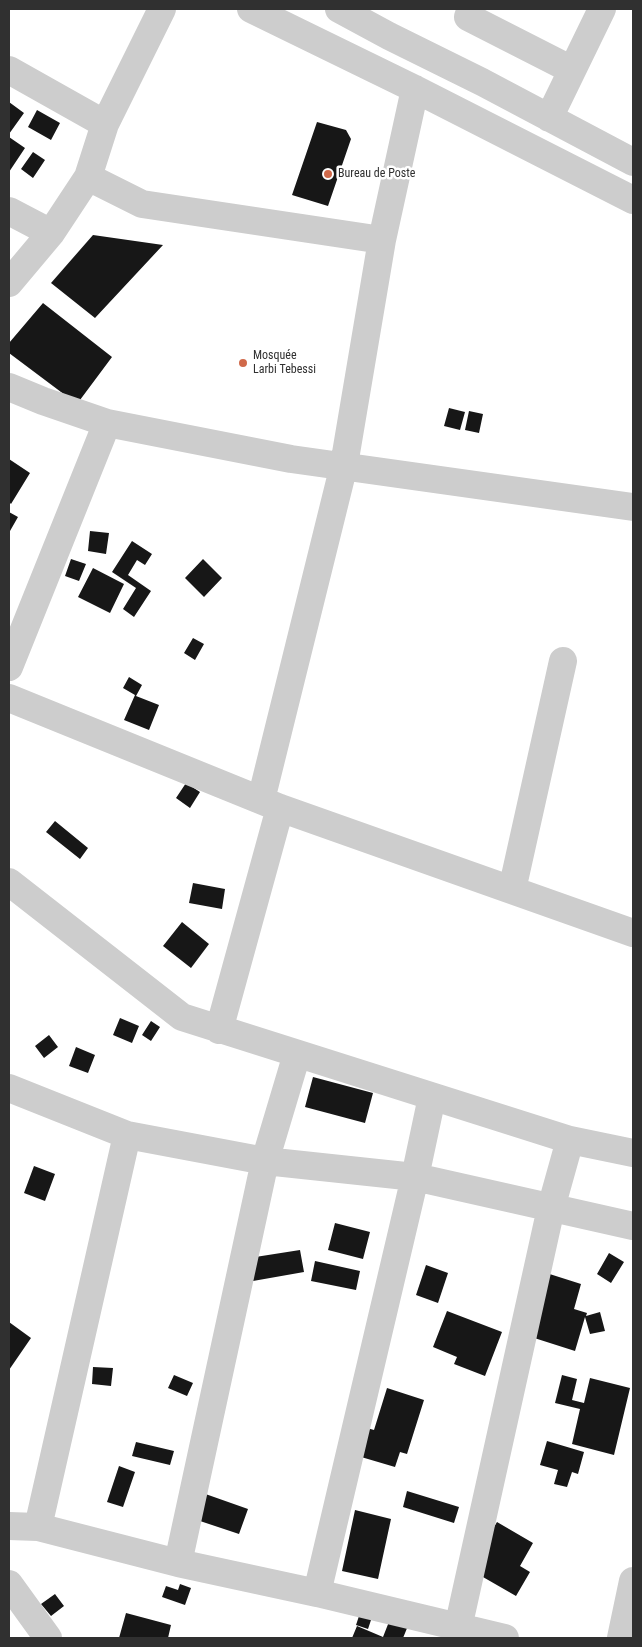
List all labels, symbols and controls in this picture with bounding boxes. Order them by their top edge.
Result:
place label: Bureau de Poste [338,167,415,181]
marker: Bureau de Poste [322,168,334,180]
place label: Mosquée Larbi Tebessi [253,349,316,377]
marker: Mosquée Larbi Tebessi [237,357,249,369]

